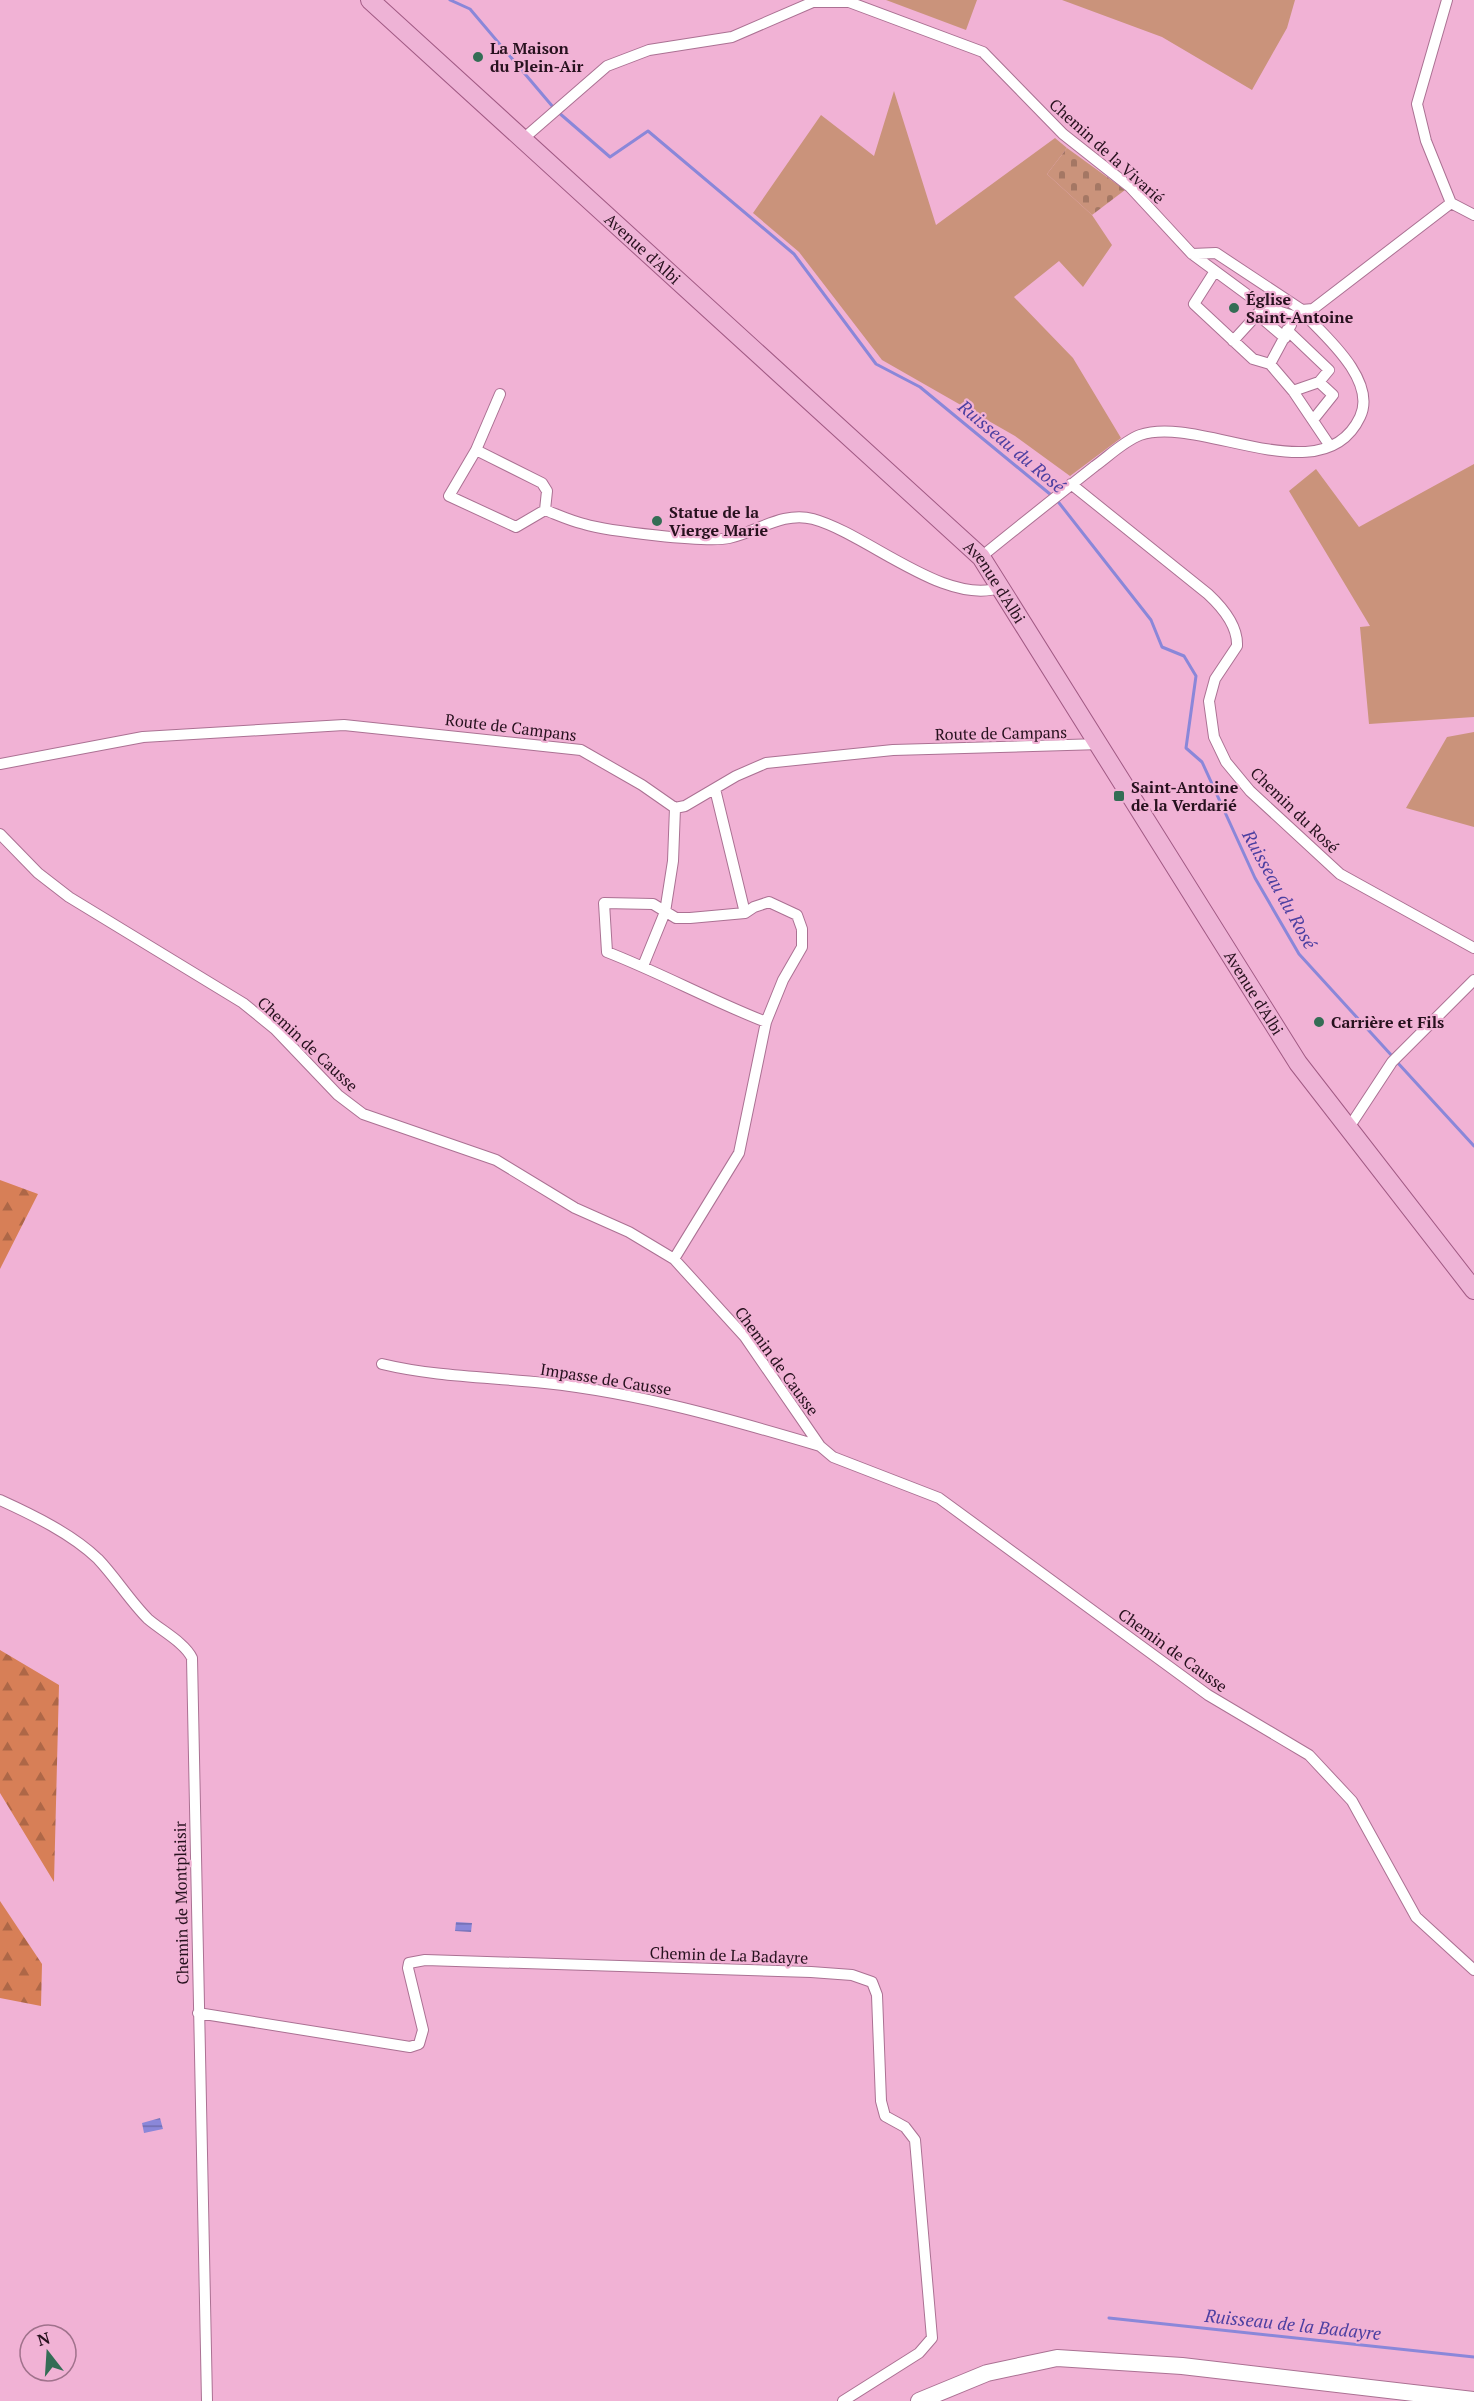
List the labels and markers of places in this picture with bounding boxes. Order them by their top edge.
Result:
place label: La Maison du Plein-Air [490,37,584,77]
marker: La Maison du Plein-Air [471,50,485,64]
place label: Église Saint-Antoine [1246,288,1354,328]
marker: Église Saint-Antoine [1227,301,1241,315]
place label: Statue de la Vierge Marie [669,501,768,541]
marker: Statue de la Vierge Marie [650,514,664,528]
place label: Saint-Antoine de la Verdarié [1131,776,1239,816]
marker: Saint-Antoine de la Verdarié [1112,789,1126,803]
place label: Carrière et Fils [1331,1011,1444,1033]
marker: Carrière et Fils [1312,1015,1326,1029]

